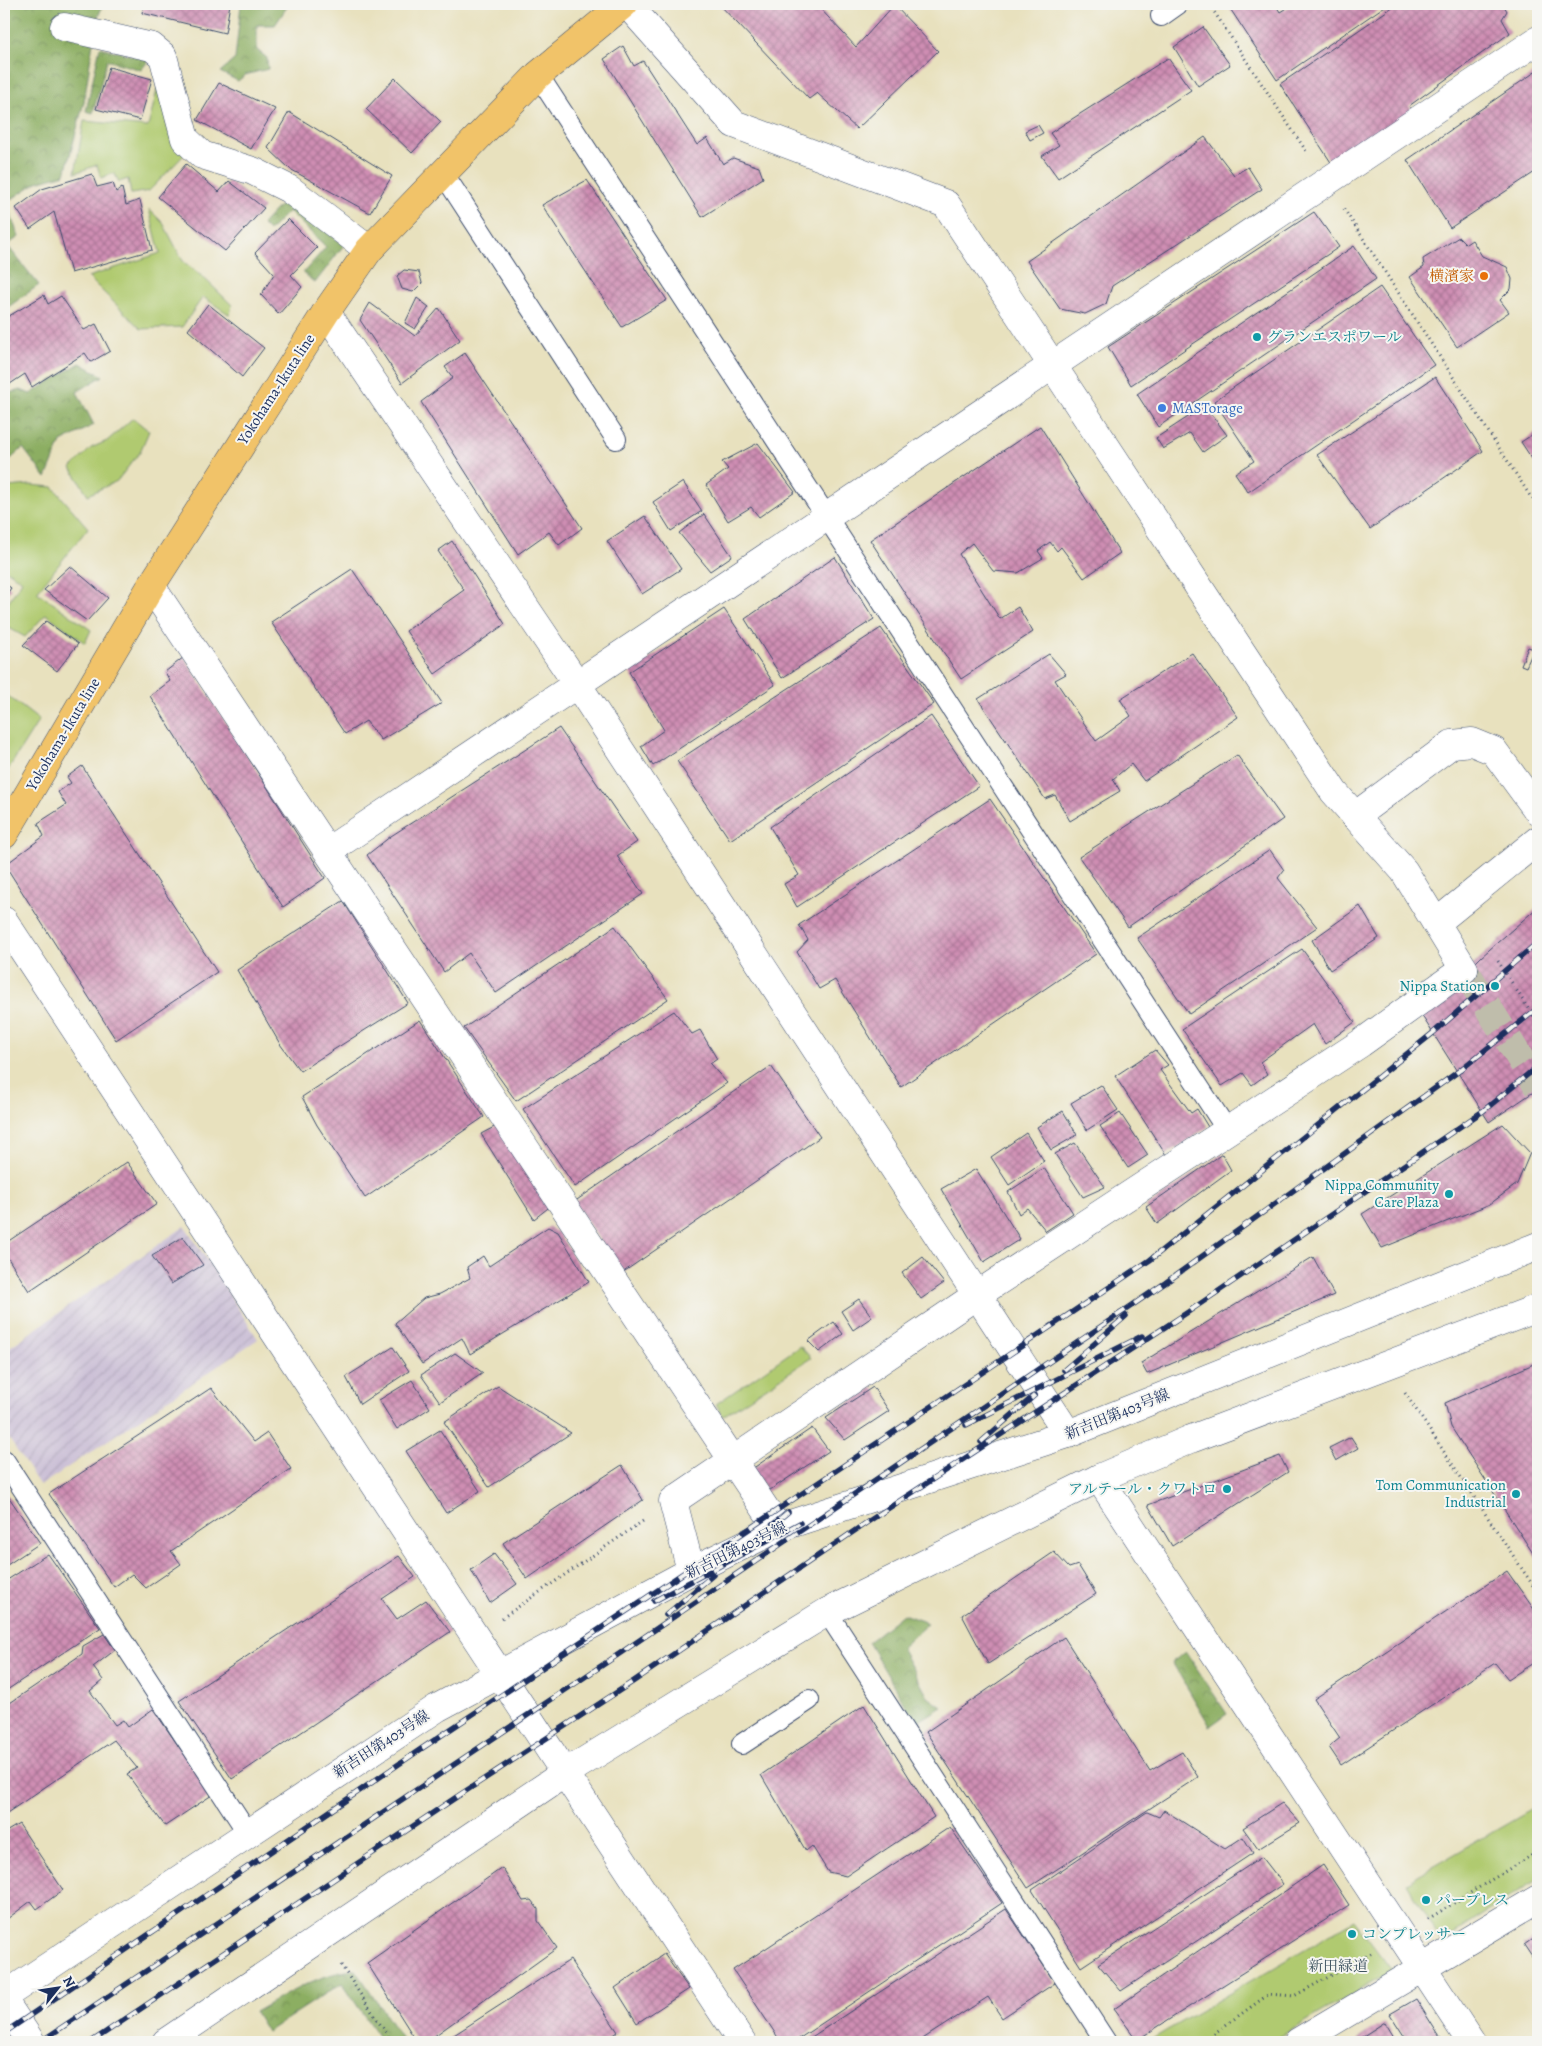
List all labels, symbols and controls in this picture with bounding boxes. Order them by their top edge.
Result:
place label: 横濱家 [1429,266,1474,286]
marker: 横濱家 [1478,270,1490,282]
place label: グランエスポワール [1267,327,1402,347]
street label: Yokohama-Ikuta line [232,330,319,449]
marker: グランエスポワール [1251,331,1263,343]
place label: MASTorage [1172,398,1243,418]
marker: MASTorage [1156,402,1168,414]
street label: Yokohama-Ikuta line [21,674,105,795]
place label: Nippa Station [1400,976,1485,996]
marker: Nippa Station [1489,980,1501,992]
place label: Nippa Community Care Plaza [1325,1175,1439,1212]
marker: Nippa Community Care Plaza [1443,1188,1455,1200]
street label: 新吉田第403号線 [1062,1384,1172,1444]
place label: Tom Communication Industrial [1376,1475,1506,1512]
place label: アルテール・クワトロ [1068,1479,1217,1499]
marker: アルテール・クワトロ [1221,1483,1233,1495]
marker: Tom Communication Industrial [1510,1488,1522,1500]
street label: 新吉田第403号線 [682,1517,790,1583]
street label: 新吉田第403号線 [329,1705,433,1783]
place label: パープレス [1436,1890,1509,1910]
marker: パープレス [1420,1894,1432,1906]
place label: コンプレッサー [1362,1924,1466,1944]
marker: コンプレッサー [1346,1928,1358,1940]
park label: 新田緑道 [1308,1956,1368,1976]
north arrow [32,1964,82,2014]
text: N [58,1973,80,1991]

